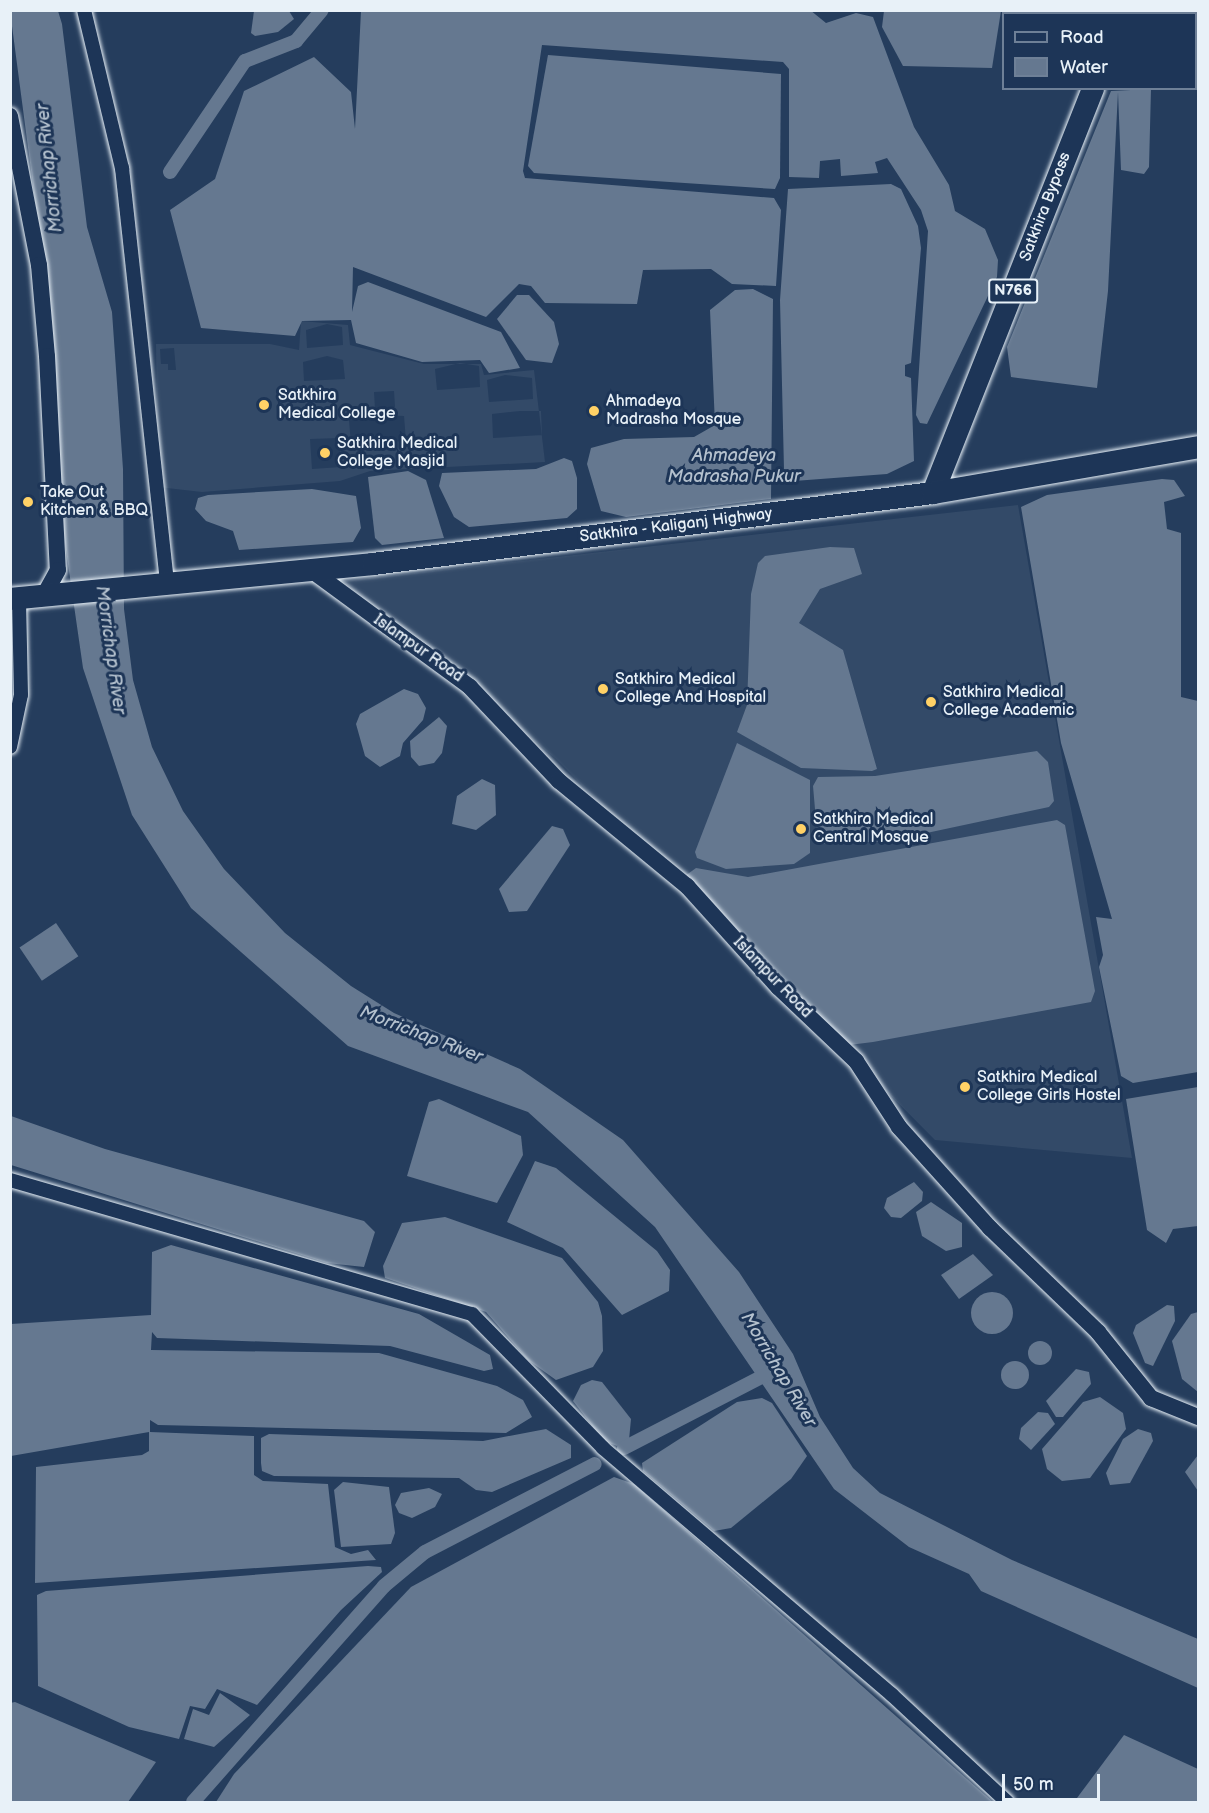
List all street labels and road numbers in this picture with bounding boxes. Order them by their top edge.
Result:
street label: Satkhira Bypass [1016,150,1076,264]
road number: N766 [988,279,1038,303]
street label: Satkhira - Kaliganj Highway [578,505,774,547]
street label: Islampur Road [369,611,467,687]
street label: Islampur Road [728,933,816,1023]

